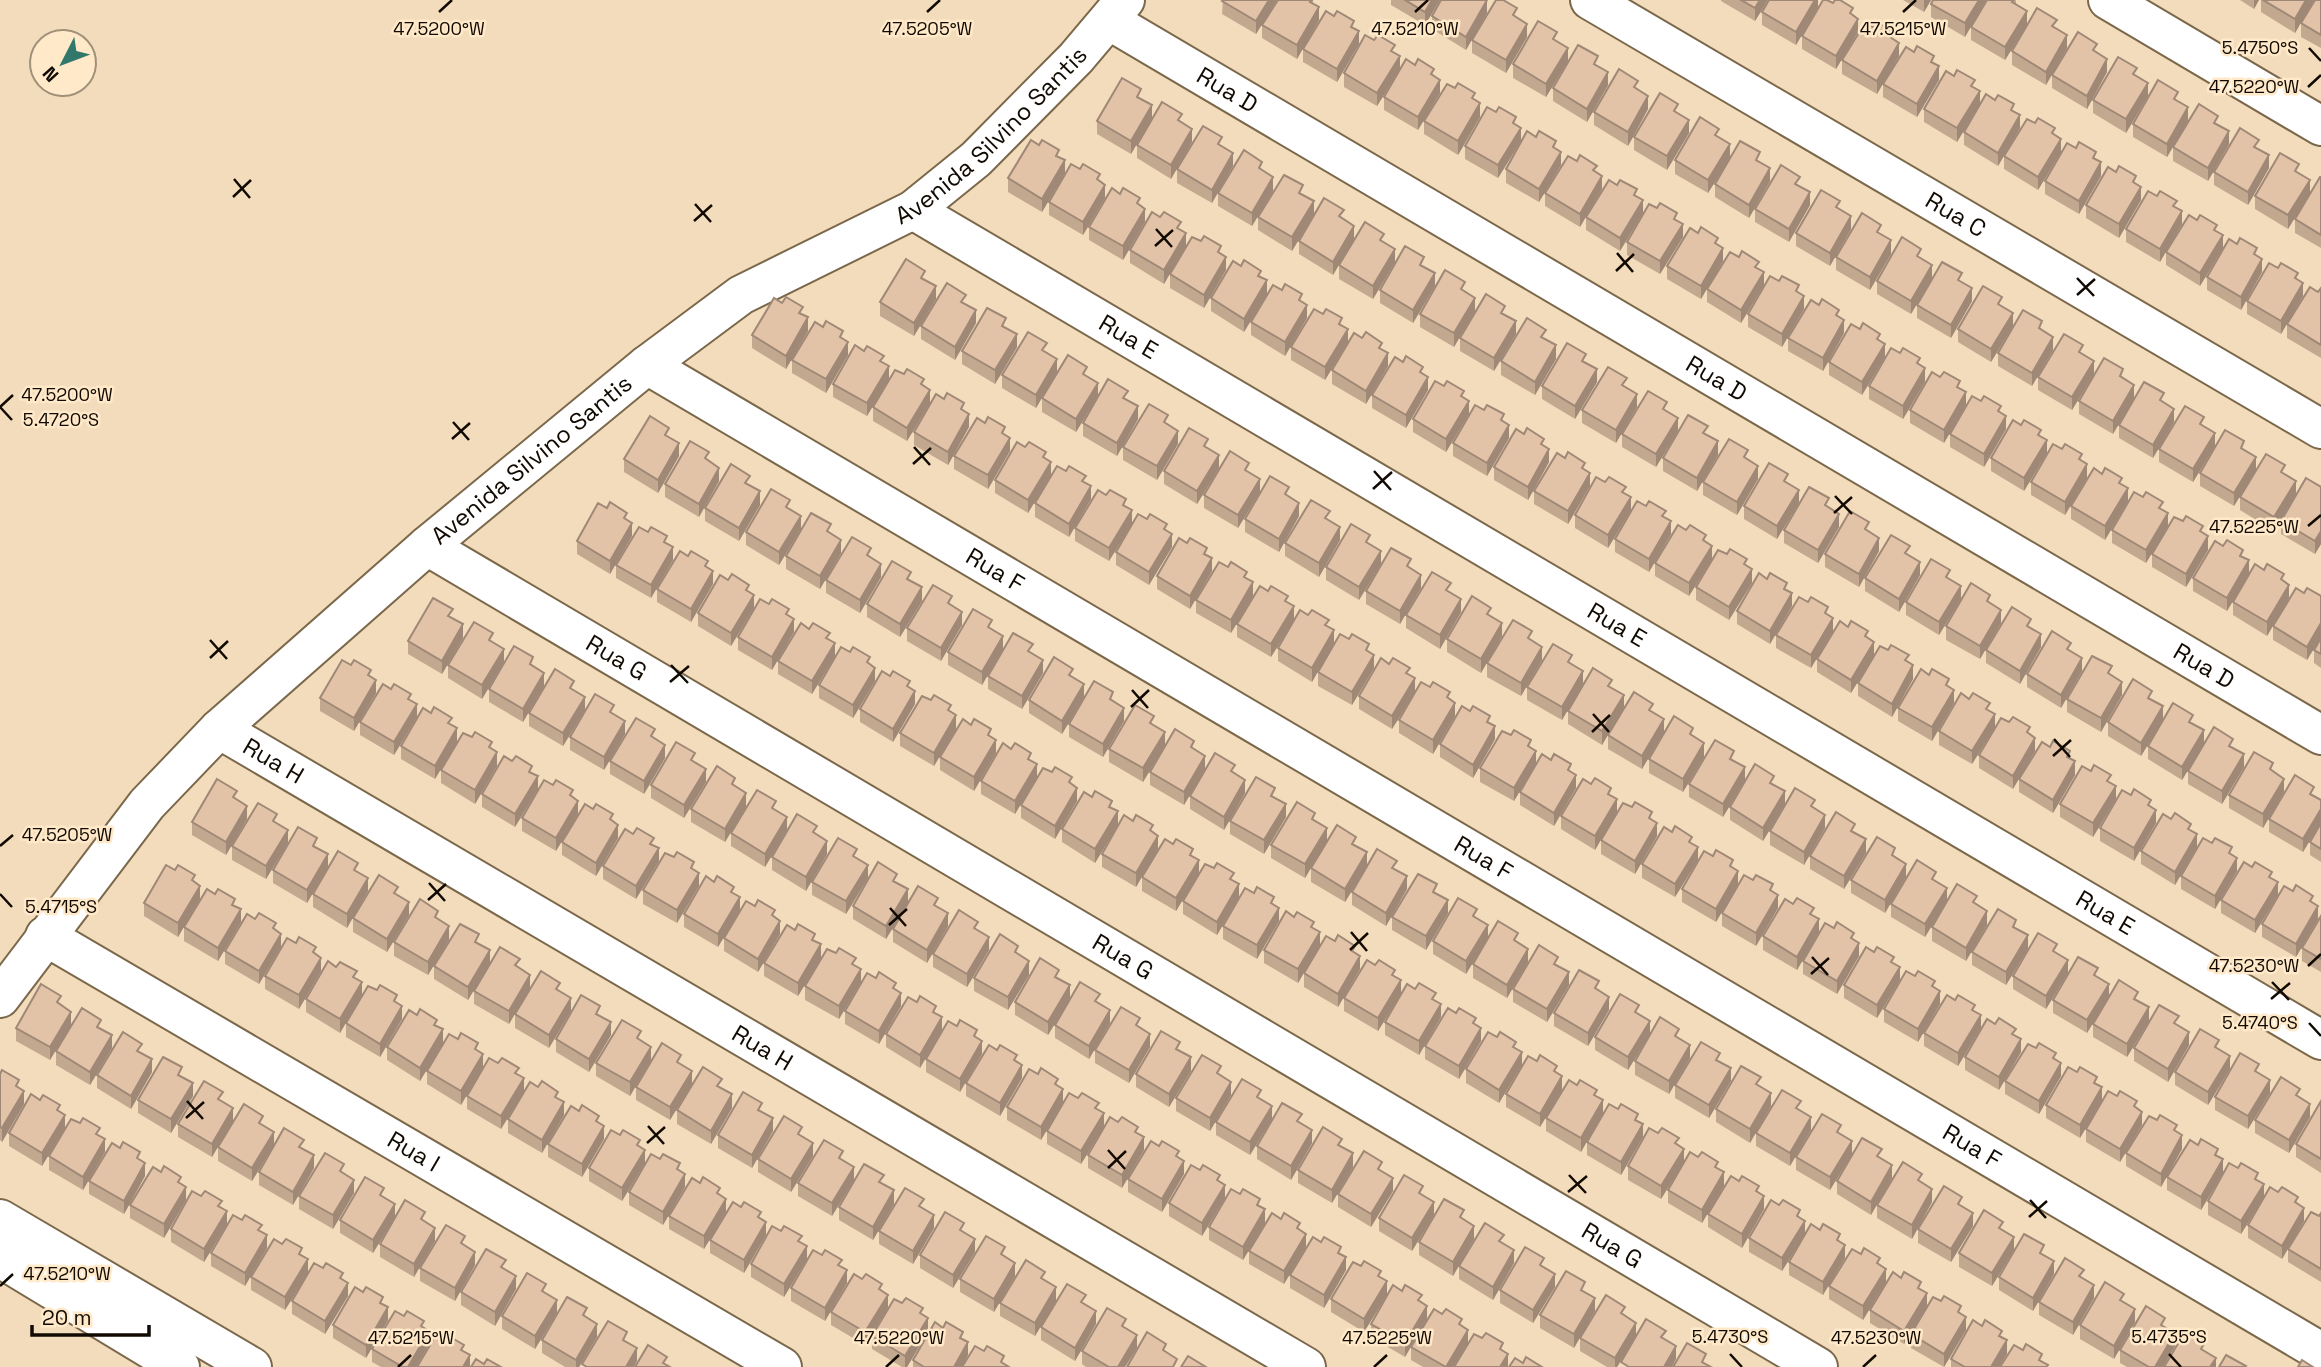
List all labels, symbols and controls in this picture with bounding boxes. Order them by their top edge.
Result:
text: 47.5200°W [393,17,485,40]
text: 47.5205°W [882,17,973,40]
text: 47.5210°W [1371,17,1459,40]
text: 47.5215°W [1860,17,1947,40]
north arrow [28,28,98,98]
text: 5.4750°S [2222,36,2298,59]
street label: Avenida Silvino Santis [890,40,1094,231]
street label: Rua D [1191,60,1264,120]
text: N [37,61,64,87]
text: 47.5220°W [2209,75,2300,98]
street label: Rua C [1920,184,1992,244]
street label: Rua E [1093,307,1164,366]
street label: Rua D [1680,348,1753,408]
street label: Avenida Silvino Santis [425,368,638,551]
text: 47.5200°W [21,383,113,406]
text: 5.4720°S [23,408,99,431]
text: 47.5225°W [2209,515,2299,538]
street label: Rua F [960,540,1030,599]
street label: Rua E [1582,595,1652,654]
street label: Rua G [581,627,653,687]
street label: Rua D [2168,636,2240,696]
street label: Rua H [237,730,310,790]
text: 47.5205°W [22,823,113,846]
street label: Rua F [1449,828,1519,887]
street label: Rua E [2070,883,2141,942]
text: 5.4715°S [25,895,97,918]
street label: Rua G [1087,926,1159,986]
text: 47.5230°W [2209,954,2300,977]
text: 5.4740°S [2222,1011,2298,1034]
street label: Rua H [726,1017,799,1077]
street label: Rua F [1937,1116,2007,1175]
street label: Rua I [382,1124,446,1179]
street label: Rua G [1576,1215,1648,1275]
text: 47.5210°W [23,1262,111,1285]
scale bar [32,1294,149,1338]
text: 20 m [42,1304,92,1331]
text: 5.4730°S [1692,1325,1768,1348]
text: 5.4735°S [2131,1325,2207,1348]
text: 47.5215°W [368,1326,455,1349]
text: 47.5220°W [854,1326,945,1349]
text: 47.5225°W [1342,1326,1432,1349]
text: 47.5230°W [1831,1326,1922,1349]

